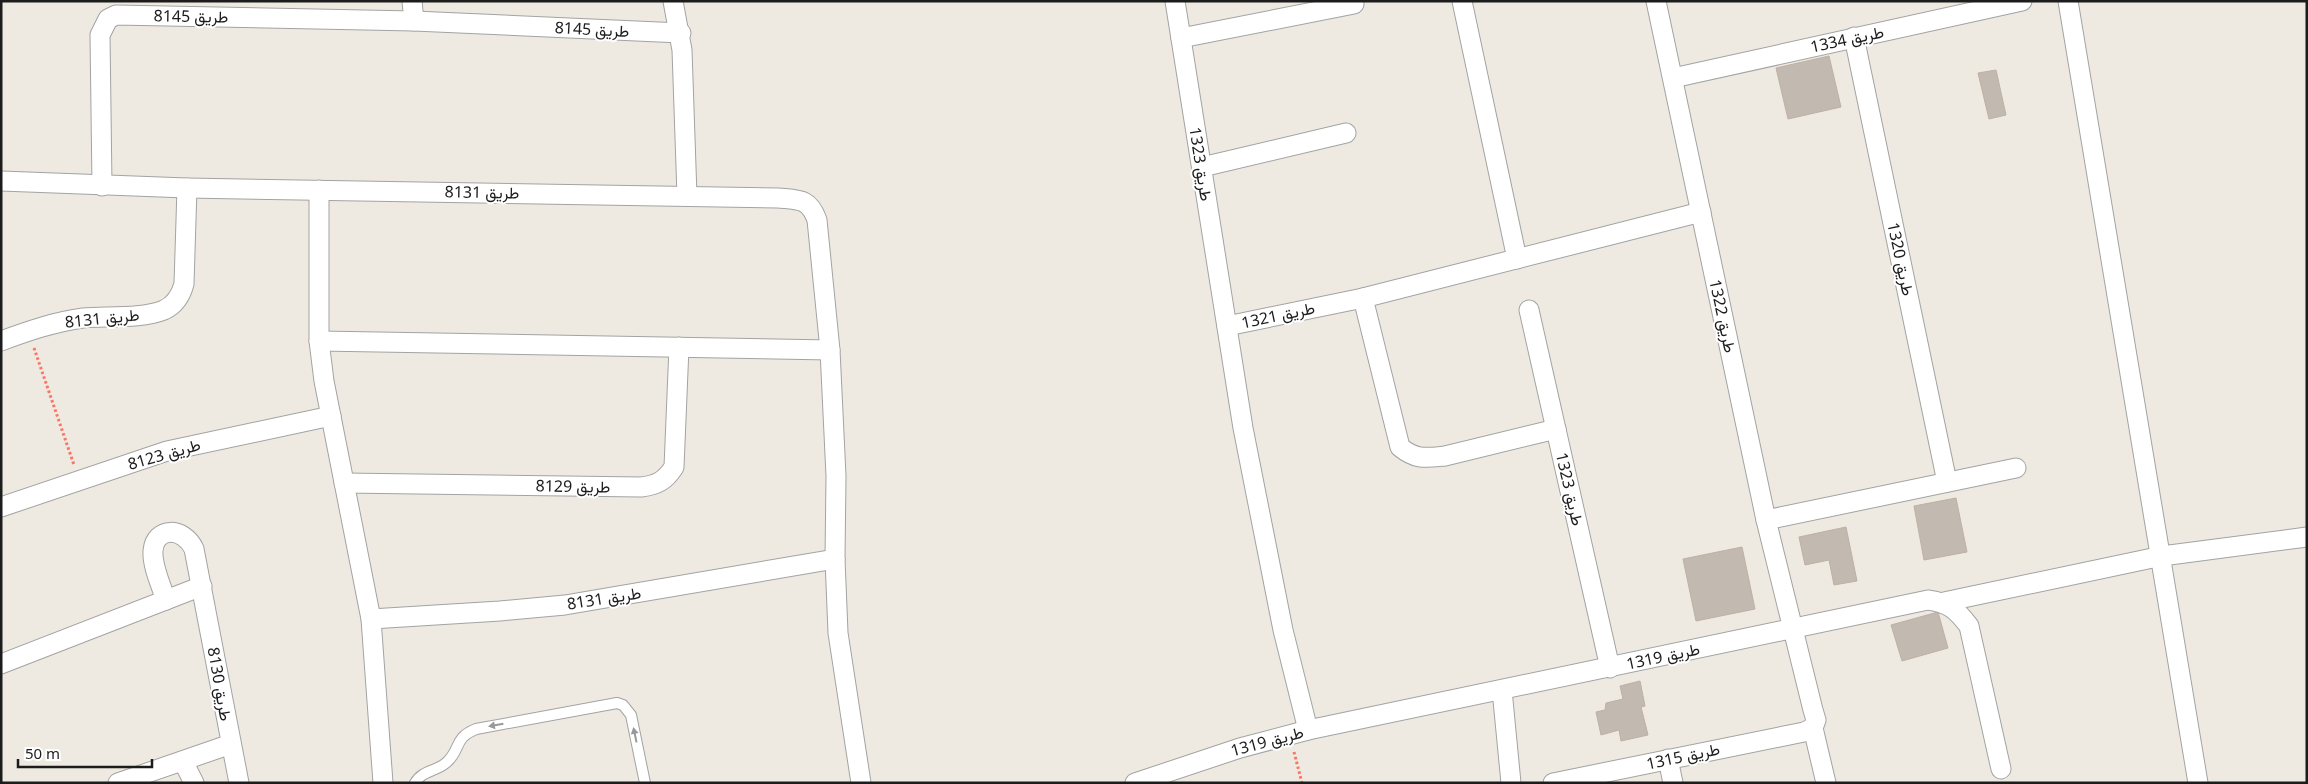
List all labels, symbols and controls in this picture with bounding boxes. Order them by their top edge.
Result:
street label: طريق 8145 [153,4,229,28]
street label: طريق 8145 [554,16,630,42]
street label: طريق 1334 [1808,20,1886,58]
street label: طريق 1323 [1184,125,1218,203]
street label: طريق 8131 [444,180,520,204]
street label: طريق 1320 [1882,220,1920,298]
street label: طريق 1322 [1704,277,1742,355]
street label: طريق 1321 [1239,296,1317,334]
street label: طريق 8131 [64,303,140,333]
street label: طريق 8123 [125,433,203,475]
street label: طريق 1323 [1551,450,1589,528]
street label: طريق 8129 [535,474,611,498]
street label: طريق 8131 [565,581,643,615]
street label: طريق 1319 [1624,637,1702,675]
street label: طريق 8130 [203,645,237,723]
street label: طريق 1319 [1228,721,1306,761]
one-way arrow [488,722,504,730]
one-way arrow [631,727,639,743]
scale bar [18,736,151,768]
street label: طريق 1315 [1644,737,1722,775]
text: 50 m [25,743,60,763]

